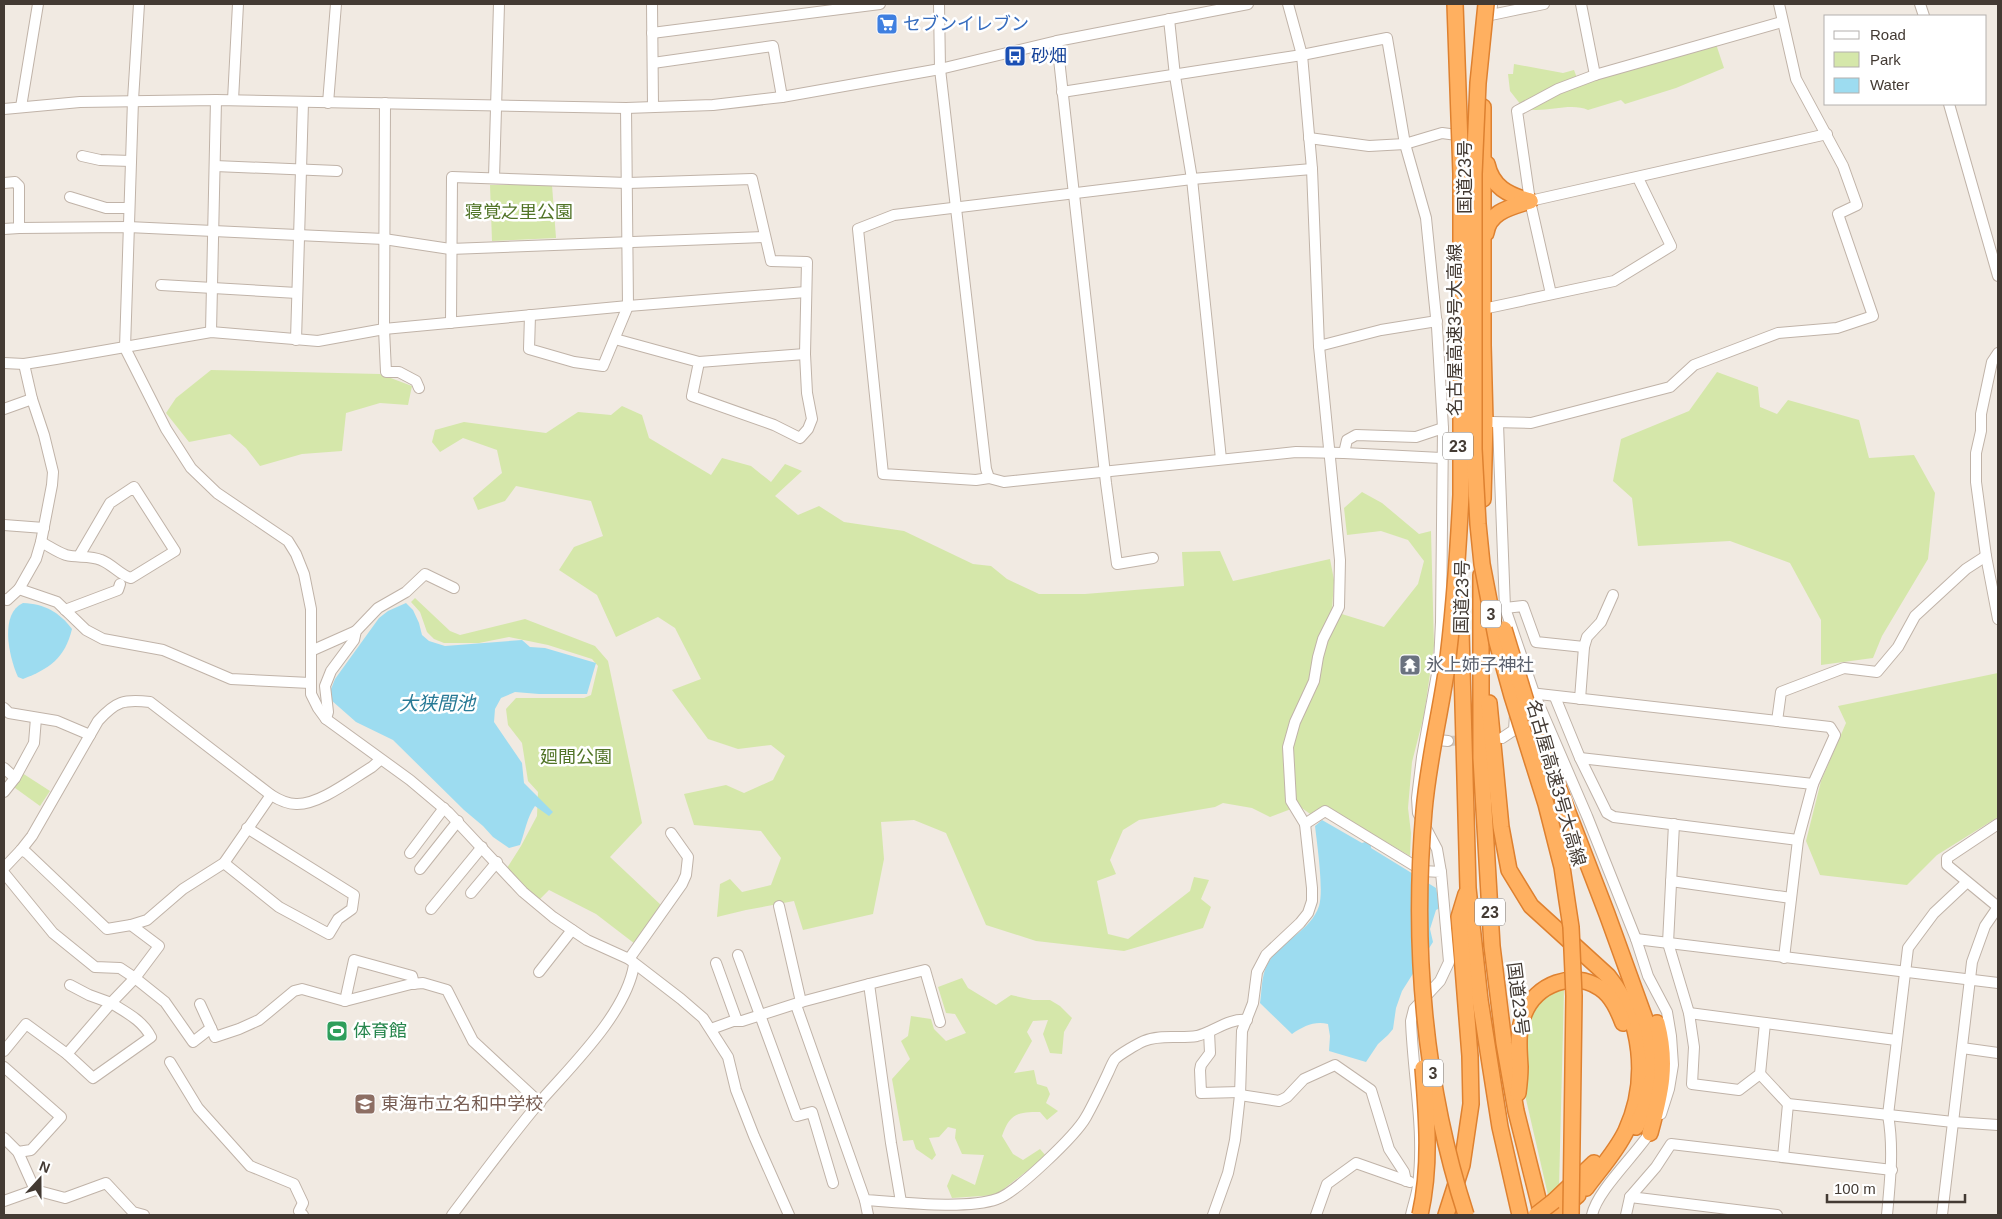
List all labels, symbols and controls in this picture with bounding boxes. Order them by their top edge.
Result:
supermarket icon: セブンイレブン [875,12,899,36]
place label: セブンイレブン [903,14,1029,34]
legend [1824,15,1987,105]
text: Road [1870,26,1906,43]
bus stop icon: 砂畑 [1003,44,1027,68]
place label: 砂畑 [1031,46,1067,66]
text: Park [1870,51,1901,68]
text: Water [1870,76,1909,93]
street label: 国道23号 [1455,140,1475,214]
park label: 寝覚之里公園 [465,202,573,222]
street label: 名古屋高速3号大高線 [1445,244,1465,416]
road number: 23 [1443,432,1473,460]
street label: 国道23号 [1451,560,1473,634]
road number: 3 [1481,600,1501,628]
temple icon: 氷上姉子神社 [1398,653,1422,677]
place label: 氷上姉子神社 [1426,655,1534,675]
water label: 大狭間池 [399,693,477,714]
street label: 名古屋高速3号大高線 [1523,698,1589,868]
park label: 廻間公園 [540,747,612,767]
road number: 23 [1475,899,1505,926]
street label: 国道23号 [1504,961,1532,1037]
sports icon: 体育館 [325,1019,349,1043]
place label: 体育館 [353,1021,407,1041]
road number: 3 [1423,1060,1443,1086]
school or university icon: 東海市立名和中学校 [353,1092,377,1116]
place label: 東海市立名和中学校 [381,1094,543,1114]
north arrow [15,1154,65,1204]
text: N [37,1158,52,1176]
scale bar [1827,1172,1964,1204]
text: 100 m [1834,1180,1876,1197]

